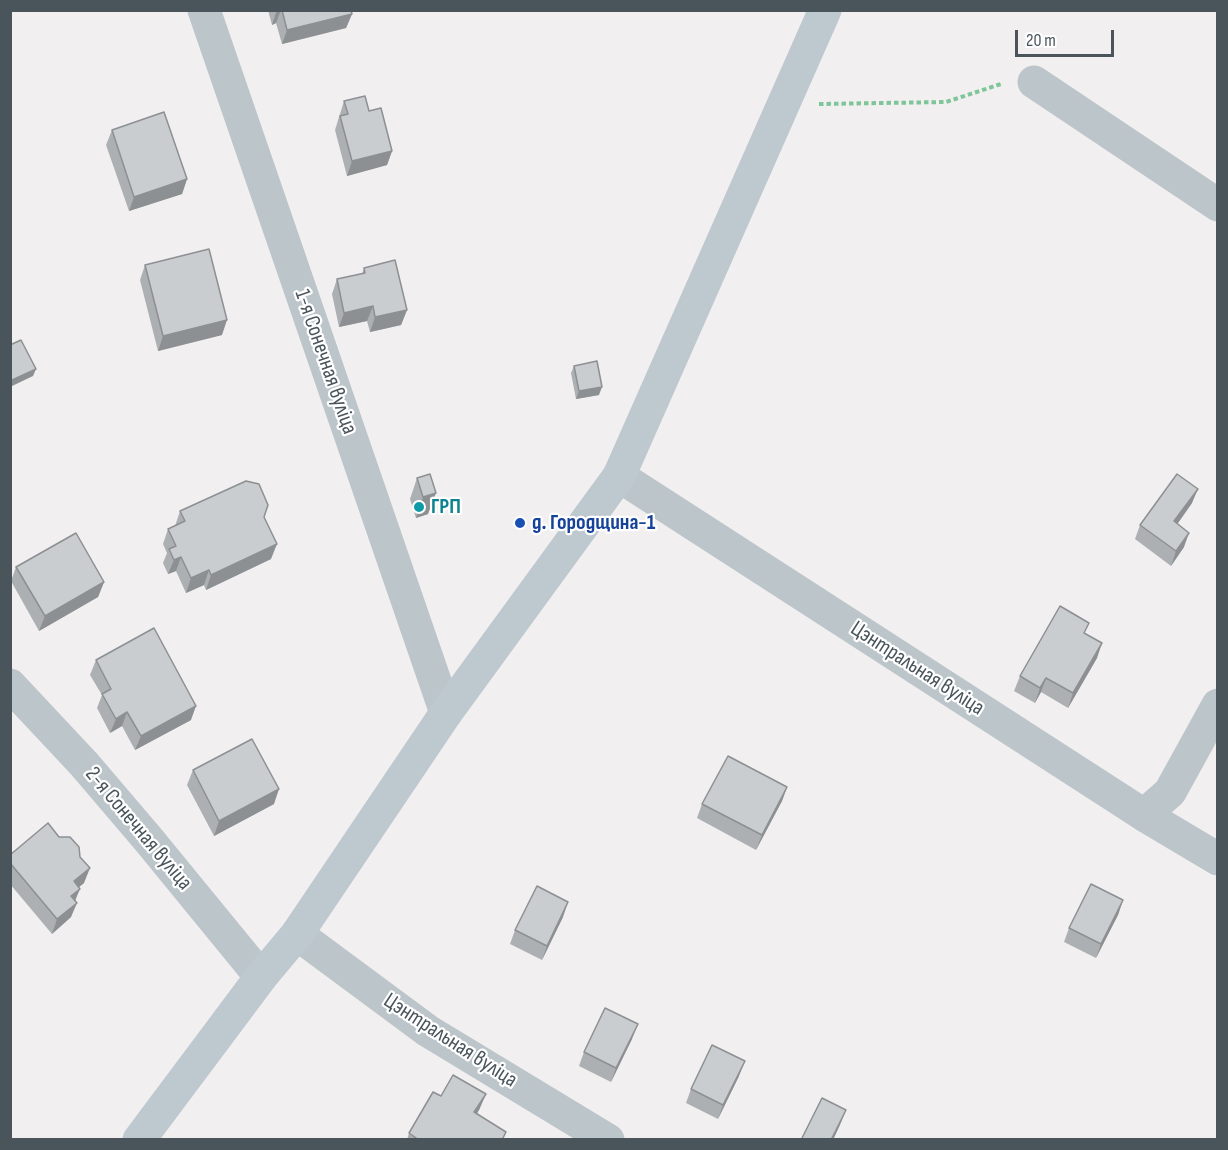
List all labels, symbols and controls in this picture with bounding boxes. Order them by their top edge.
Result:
scale bar [1018,18,1117,56]
text: 20 m [1026,30,1056,51]
street label: 1-я Сонечная вуліца [288,286,362,438]
place label: ГРП [431,494,461,520]
marker: ГРП [412,500,426,514]
place label: д. Городщина-1 [532,510,655,536]
marker: д. Городщина-1 [513,516,527,530]
street label: Цэнтральная вуліца [845,616,989,722]
street label: 2-я Сонечная вуліца [79,762,197,896]
street label: Цэнтральная вуліца [378,988,522,1094]

